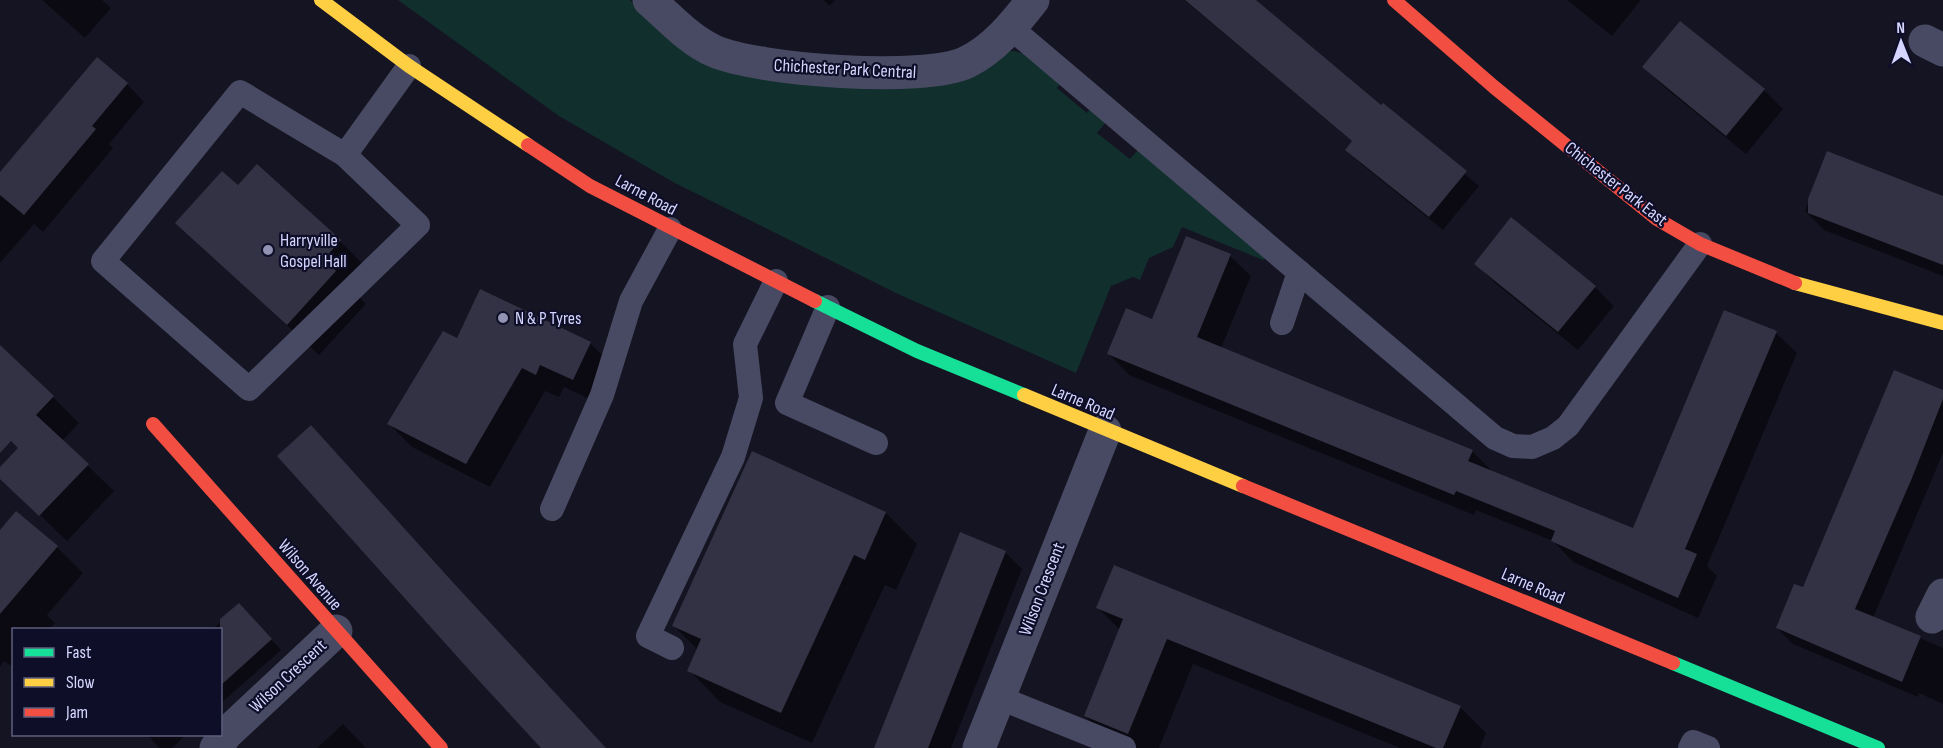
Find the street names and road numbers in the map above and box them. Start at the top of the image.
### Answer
street label: Chichester Park Central [773,55,917,83]
street label: Chichester Park East [1561,137,1672,231]
street label: Larne Road [612,170,680,220]
street label: Larne Road [1048,379,1118,425]
street label: Wilson Avenue [274,535,346,615]
street label: Wilson Crescent [1015,539,1070,638]
street label: Larne Road [1498,563,1568,609]
street label: Wilson Crescent [245,635,331,717]

